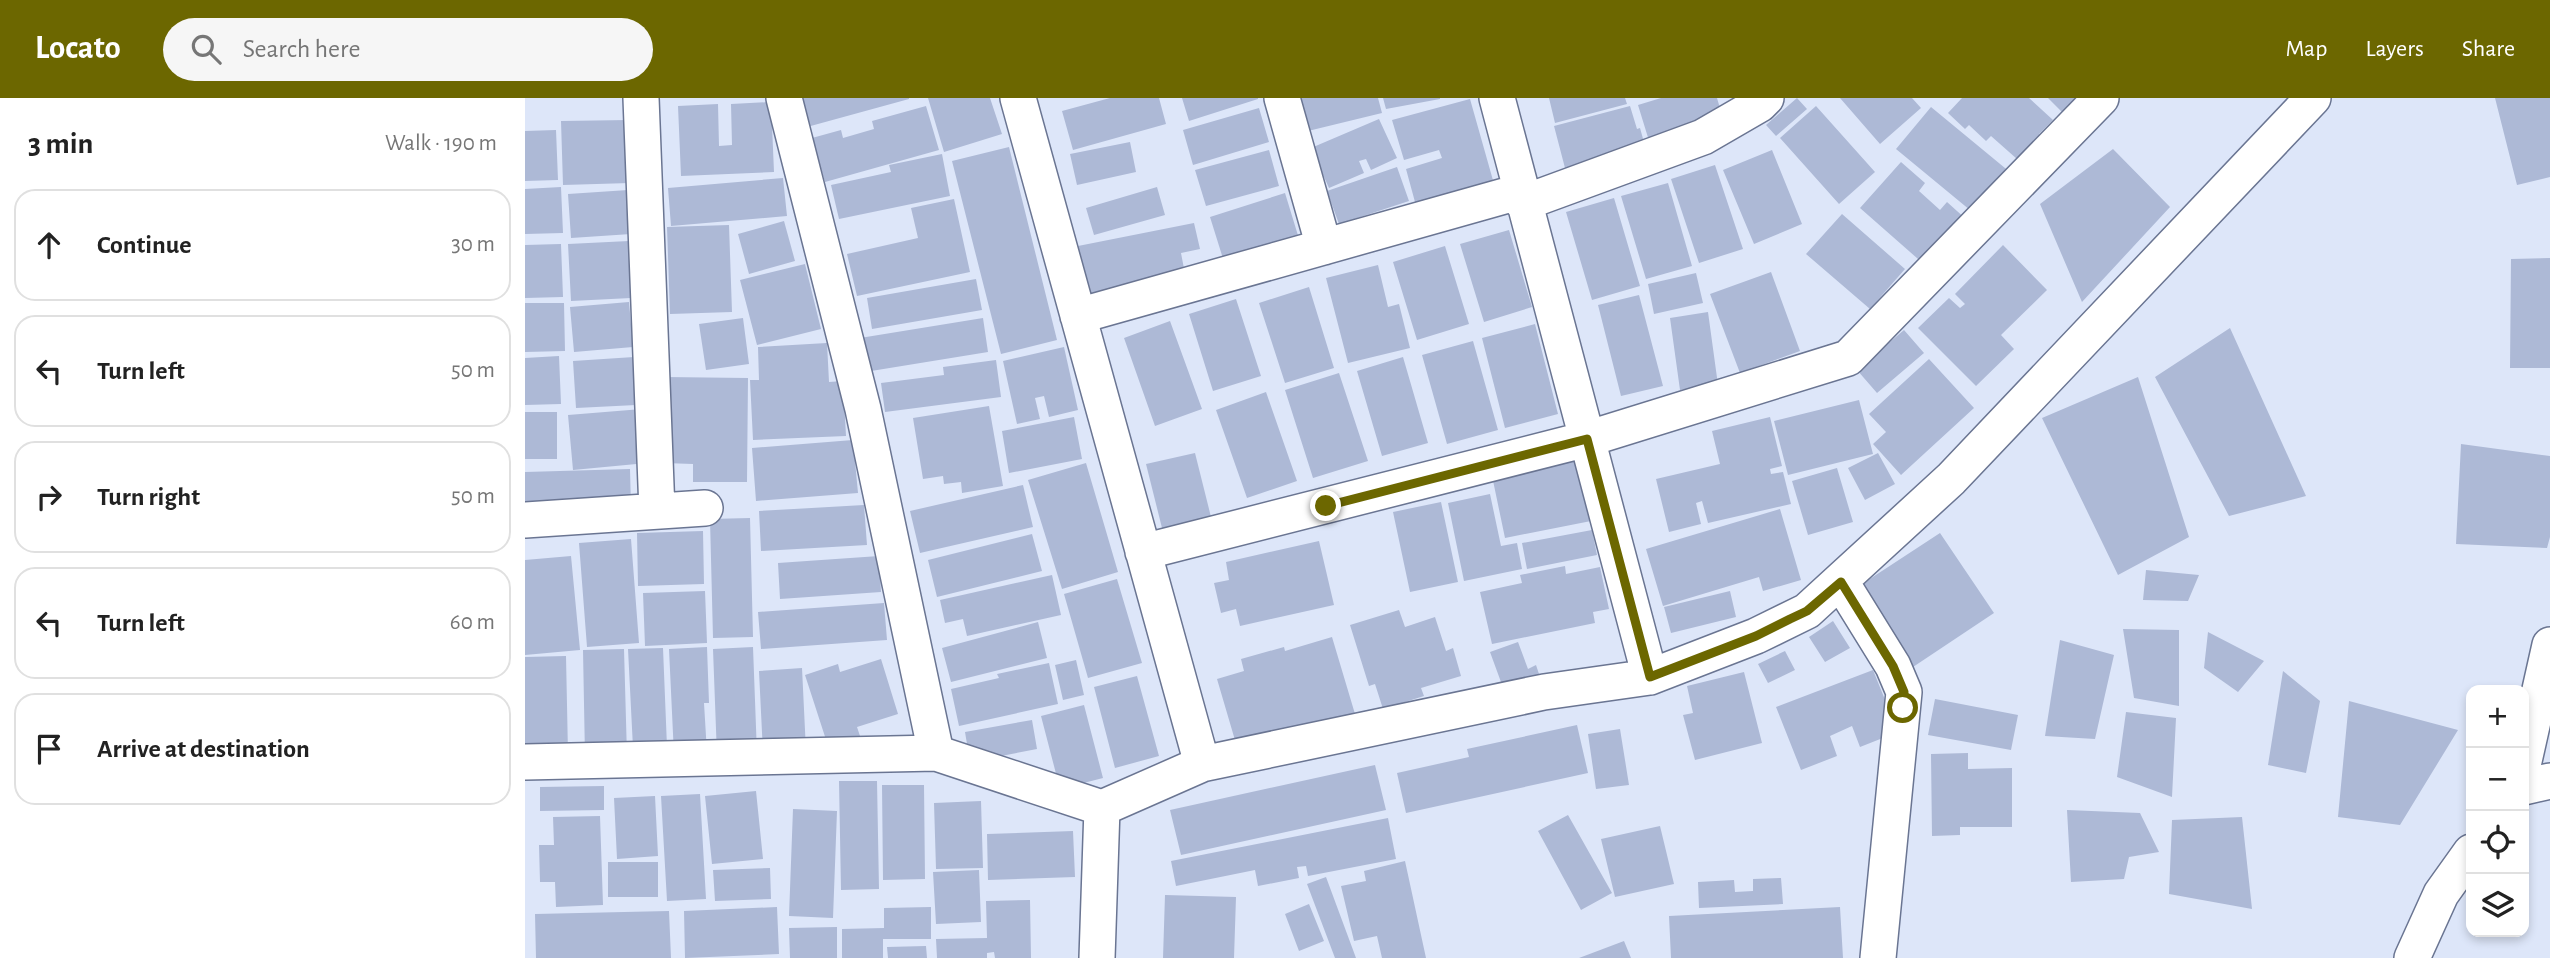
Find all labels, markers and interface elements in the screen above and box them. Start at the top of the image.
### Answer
search box [163,18,653,81]
icon: search [187,30,225,68]
text: Locato [35,32,121,65]
text: Search here [243,36,360,62]
text: Map [2285,37,2327,61]
text: Layers [2365,37,2424,61]
text: Share [2462,37,2515,61]
text: 3 min [28,129,93,159]
text: Walk · 190 m [385,132,497,155]
icon: ahead [30,226,68,264]
text: Continue [97,232,192,258]
text: 30 m [451,233,495,256]
icon: left [30,352,68,390]
text: Turn left [97,358,185,384]
text: 50 m [451,359,495,382]
icon: right [30,478,68,516]
text: Turn right [97,484,200,510]
text: 50 m [451,485,495,508]
route end [1310,490,1341,521]
icon: left [30,604,68,642]
text: Turn left [97,610,185,636]
text: 60 m [450,611,495,634]
map controls [2466,685,2529,937]
button: + [2466,685,2529,748]
route start [1887,692,1918,723]
icon: arrive [30,730,68,768]
text: Arrive at destination [97,736,310,762]
button: − [2466,748,2529,811]
button: locate [2466,811,2529,874]
button: layers [2466,874,2529,937]

